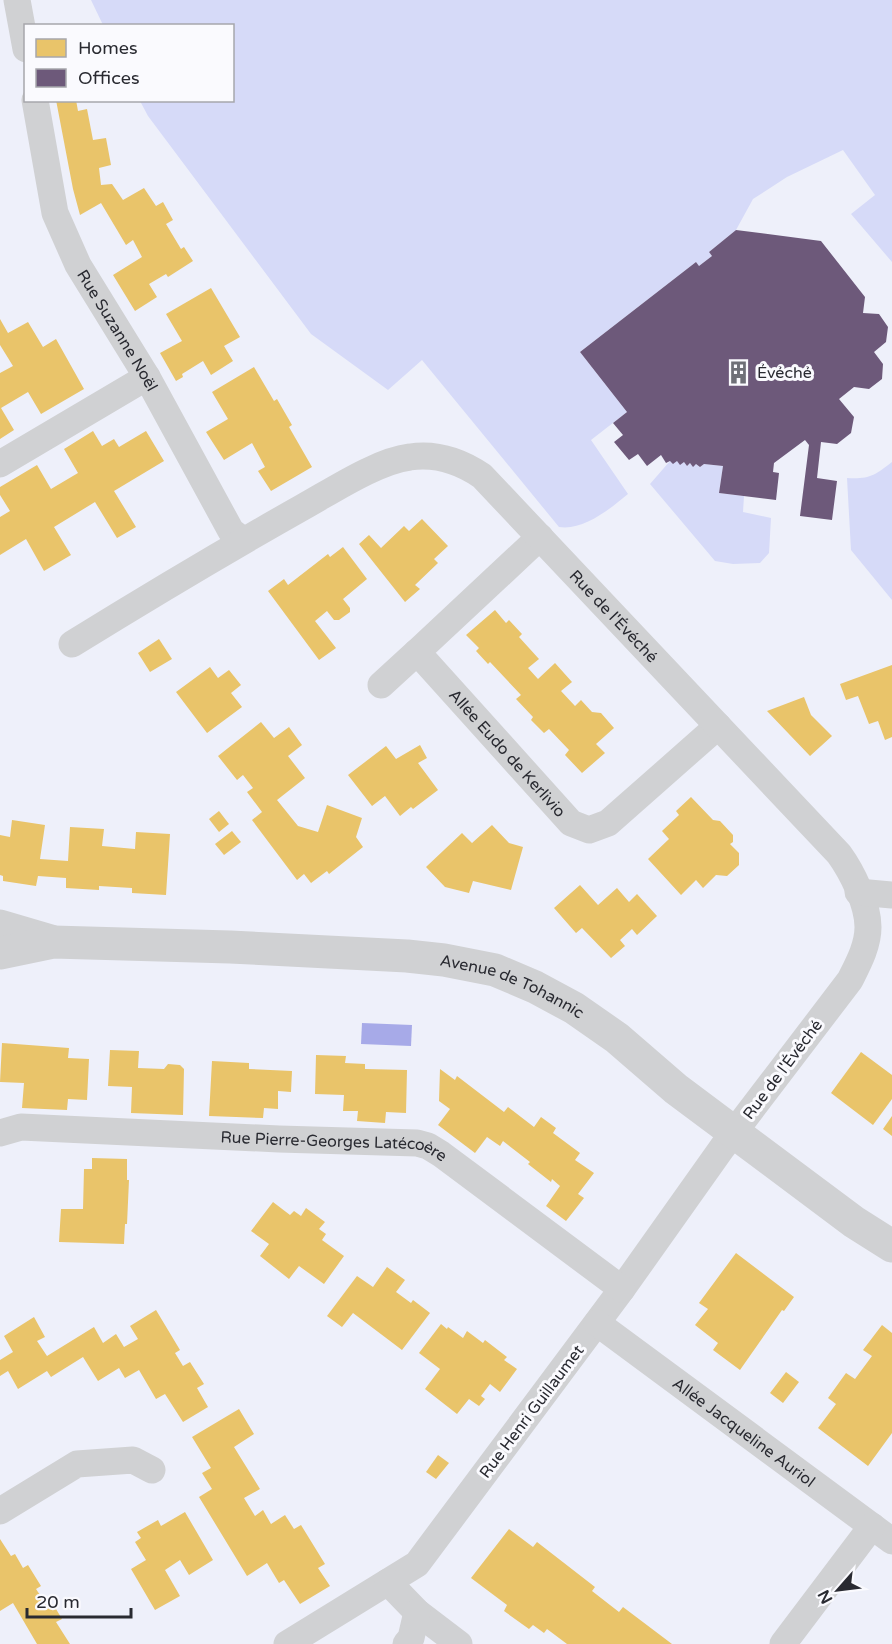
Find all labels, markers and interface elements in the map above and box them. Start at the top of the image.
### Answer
legend [24,24,234,102]
text: Homes [78,37,138,59]
text: Offices [78,67,140,89]
street label: Rue Suzanne Noël [72,266,162,395]
building icon: Évéché [726,359,752,385]
place label: Évéché [757,363,812,383]
street label: Rue de l'Évéché [565,566,662,667]
street label: Allée Eudo de Kerlivio [444,685,570,822]
street label: Avenue de Tohannic [438,950,588,1023]
street label: Rue de l'Évéché [739,1016,827,1124]
street label: Rue Pierre-Georges Latécoère [220,1127,451,1166]
street label: Rue Henri Guillaumet [475,1341,588,1482]
street label: Allée Jacqueline Auriol [668,1373,819,1492]
north arrow [808,1560,868,1620]
scale bar [27,1581,130,1619]
text: N [814,1586,837,1607]
text: 20 m [36,1591,80,1613]

